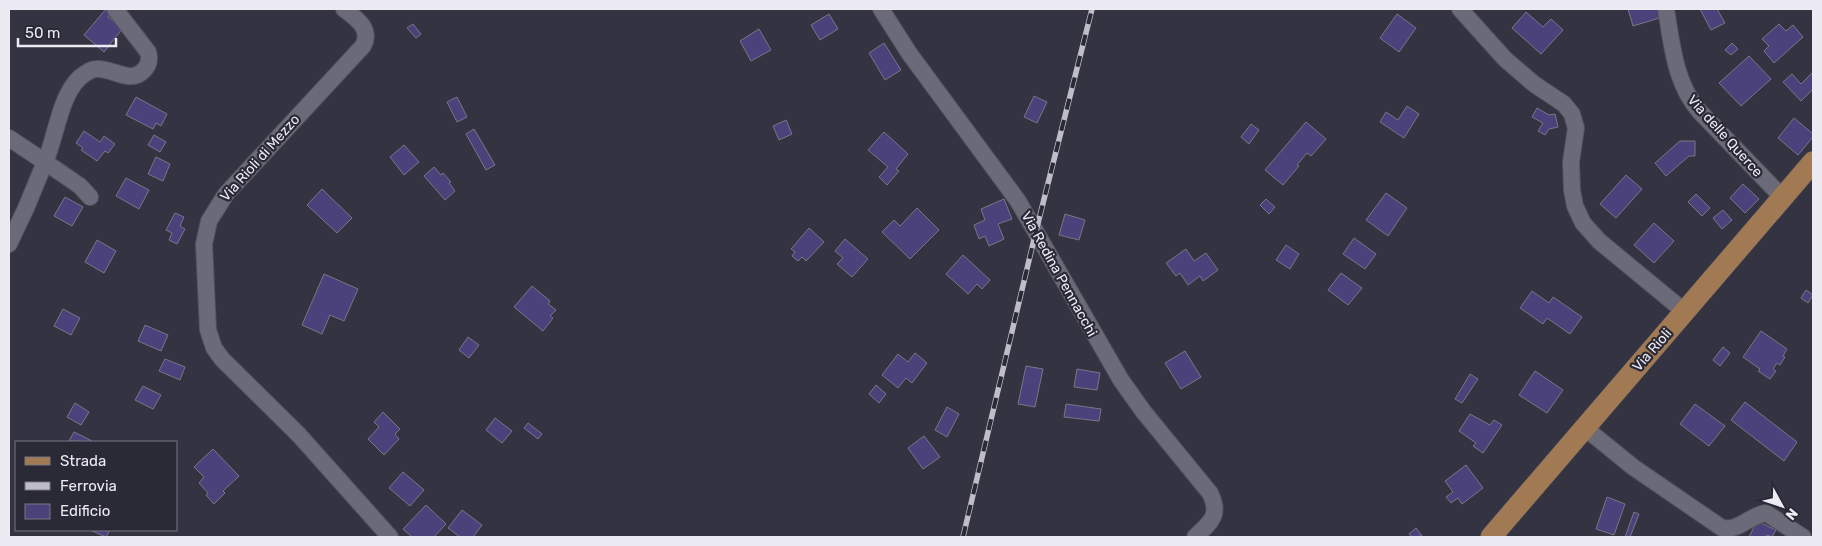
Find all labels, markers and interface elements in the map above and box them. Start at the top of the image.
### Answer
scale bar [18,15,115,47]
text: 50 m [25,24,60,42]
street label: Via delle Querce [1684,92,1766,181]
street label: Via Rioli di Mezzo [217,111,303,205]
street label: Via Redina Pennacchi [1017,208,1101,340]
street label: Via Rioli [1629,325,1675,375]
legend [15,441,178,531]
text: Strada [60,452,106,470]
text: Ferrovia [60,477,117,495]
north arrow [1757,481,1807,531]
text: Edificio [60,502,110,520]
text: N [1782,505,1801,523]

